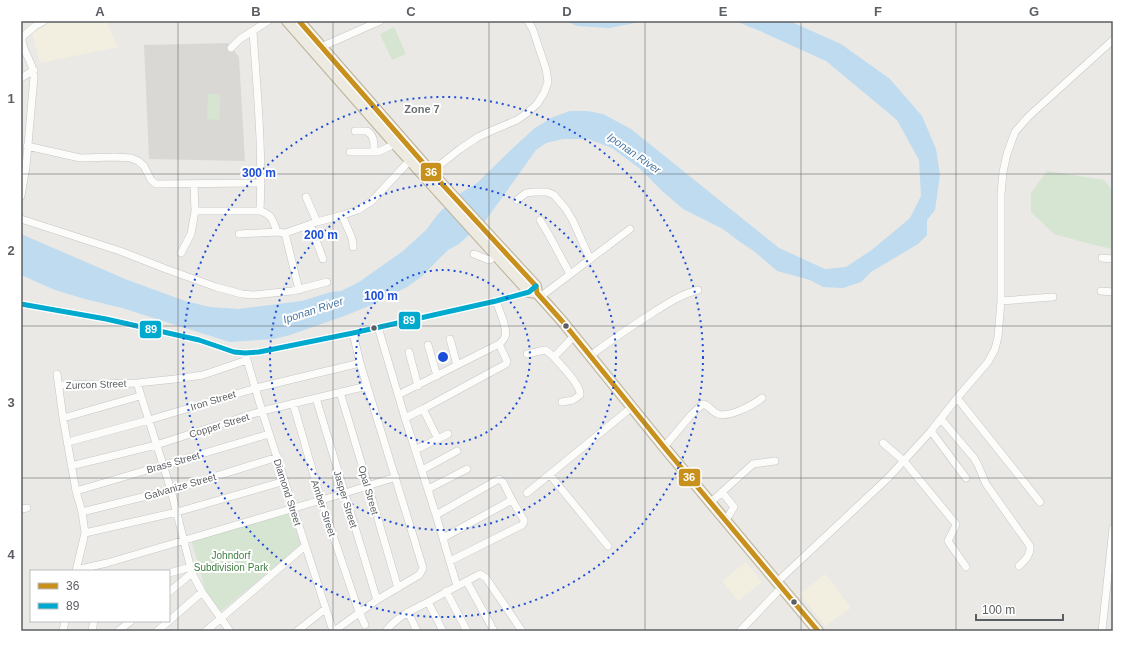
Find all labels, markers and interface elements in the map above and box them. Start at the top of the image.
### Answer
text: A [95,4,105,19]
text: B [251,4,261,19]
text: C [406,4,416,19]
text: D [562,4,572,19]
text: E [719,4,728,19]
text: F [874,4,882,19]
text: G [1029,4,1039,19]
text: 1 [7,91,15,106]
district label: Zone 7 [404,103,440,115]
water label: Iponan River [605,130,664,177]
line badge: 36 [420,162,442,182]
text: 300 m [242,166,276,180]
text: 36 [425,166,437,178]
text: 200 m [304,228,338,242]
text: 2 [7,243,15,258]
text: 100 m [364,289,398,303]
water label: Iponan River [281,294,346,325]
line badge: 89 [398,311,421,330]
text: 89 [403,314,415,326]
line badge: 89 [139,320,162,339]
unlabelled marker [561,321,571,331]
text: 89 [145,323,157,335]
unlabelled marker [369,323,379,333]
centre of rings [436,350,450,364]
street label: Zurcon Street [66,378,127,391]
street label: Iron Street [189,388,237,413]
text: 3 [7,395,15,410]
street label: Copper Street [188,411,251,440]
street label: Brass Street [145,450,201,475]
street label: Diamond Street [272,457,304,527]
street label: Opal Street [356,464,381,516]
line badge: 36 [678,468,701,487]
street label: Jasper Street [332,469,360,529]
street label: Galvanize Street [143,471,217,502]
text: 36 [683,471,695,483]
street label: Amber Street [309,478,338,538]
text: 4 [7,547,15,562]
park label: Johndorf Subdivision Park [194,550,269,573]
legend [30,570,170,622]
text: 36 [66,579,80,593]
scale bar [976,596,1063,622]
unlabelled marker [789,597,799,607]
text: 89 [66,599,80,613]
text: 100 m [982,603,1015,617]

